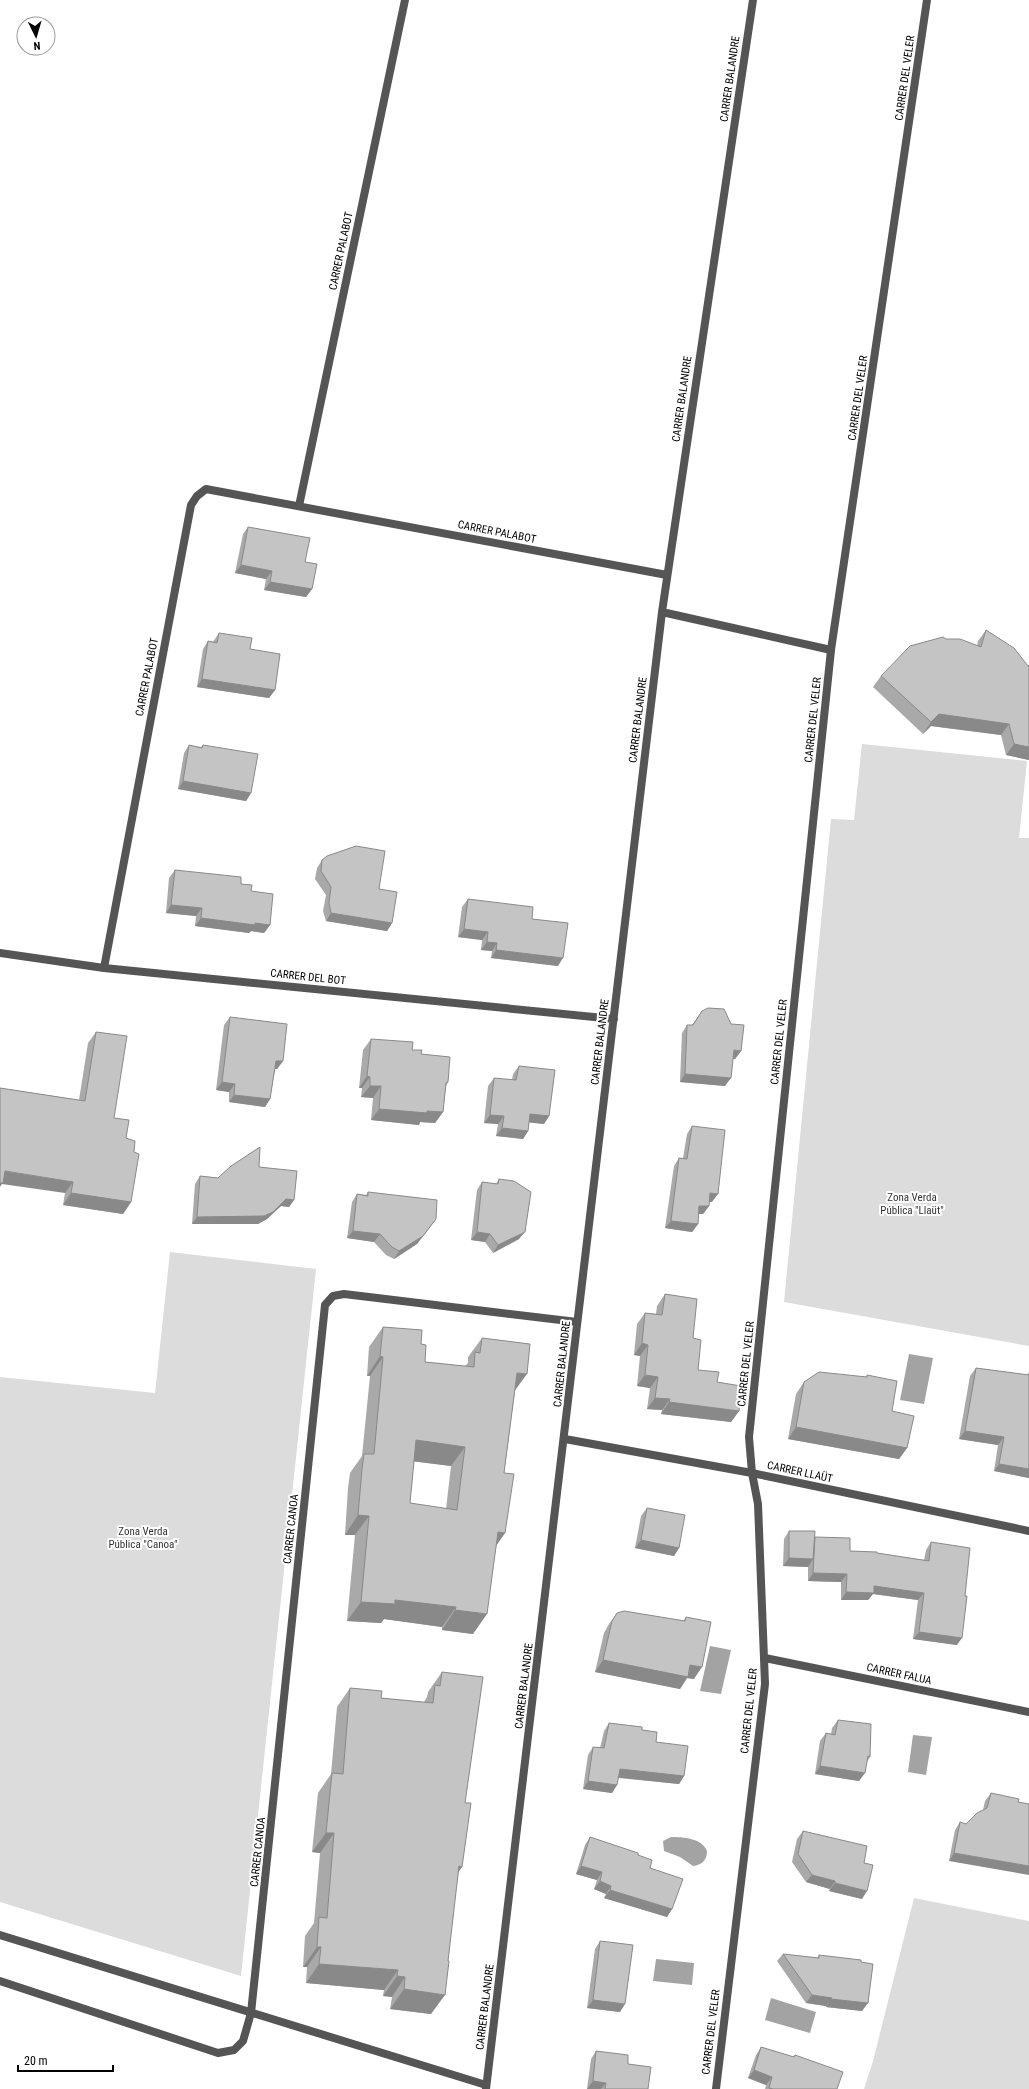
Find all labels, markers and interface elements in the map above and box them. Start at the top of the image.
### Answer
north arrow [16,16,56,56]
street label: CARRER DEL VELER [893,34,917,121]
street label: CARRER BALANDRE [718,35,743,123]
text: N [33,39,41,52]
street label: CARRER PALABOT [326,210,356,291]
street label: CARRER DEL VELER [846,354,870,441]
street label: CARRER BALANDRE [670,355,695,443]
street label: CARRER PALABOT [457,518,538,546]
street label: CARRER PALABOT [133,636,161,717]
street label: CARRER BALANDRE [626,676,650,764]
street label: CARRER DEL VELER [802,677,824,763]
street label: CARRER DEL BOT [270,967,347,987]
street label: CARRER BALANDRE [588,998,612,1086]
street label: CARRER DEL VELER [768,999,790,1085]
park label: Zona Verda Pública "Llaüt" [880,1191,944,1217]
street label: CARRER BALANDRE [551,1320,573,1408]
street label: CARRER DEL VELER [735,1321,757,1407]
street label: CARRER LLAÜT [766,1459,834,1485]
street label: CARRER CANOA [281,1493,301,1565]
park label: Zona Verda Pública "Canoa" [108,1525,178,1551]
street label: CARRER BALANDRE [512,1642,536,1730]
street label: CARRER FALUA [865,1661,933,1687]
street label: CARRER DEL VELER [738,1668,760,1754]
street label: CARRER CANOA [248,1816,268,1888]
street label: CARRER BALANDRE [473,1963,497,2051]
street label: CARRER DEL VELER [699,1988,723,2075]
scale bar [18,2047,113,2073]
text: 20 m [24,2054,48,2068]

